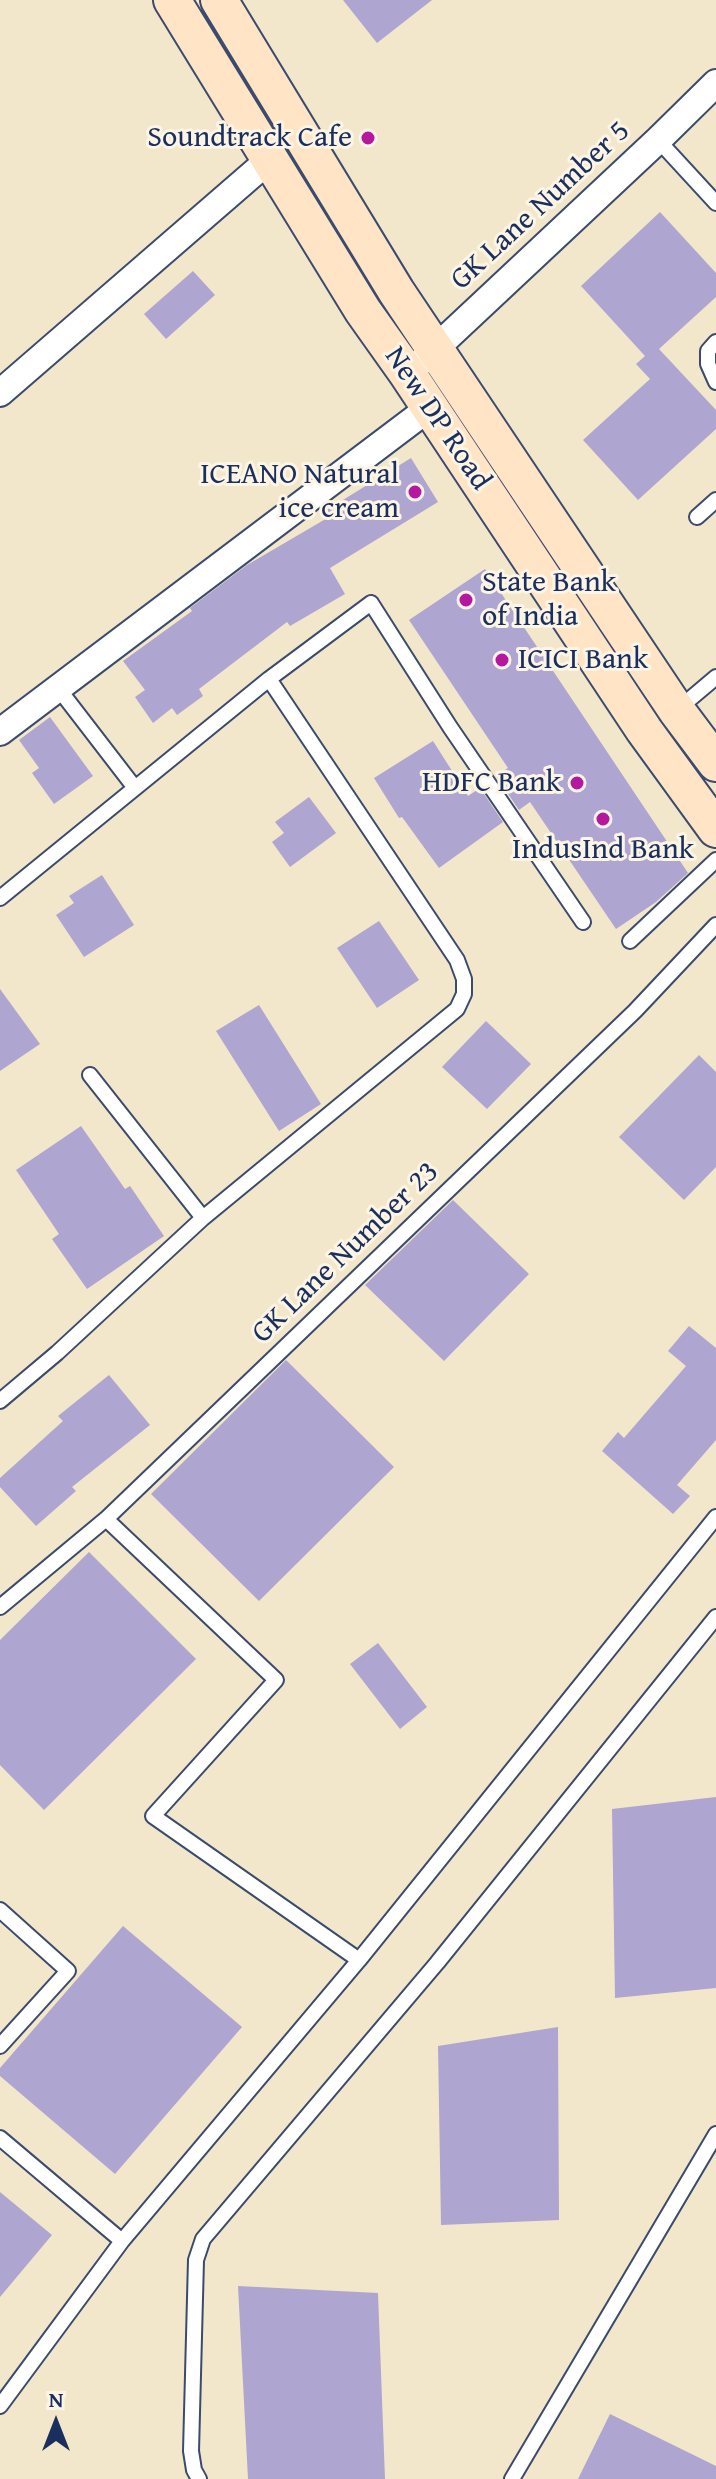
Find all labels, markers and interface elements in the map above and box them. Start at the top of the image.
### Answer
street label: GK Lane Number 5 [444,114,638,298]
place label: Soundtrack Cafe [147,120,352,156]
marker: Soundtrack Cafe [359,129,377,147]
street label: New DP Road [376,340,498,498]
place label: ICEANO Natural ice cream [200,457,399,528]
marker: ICEANO Natural ice cream [406,483,424,501]
place label: State Bank of India [482,565,616,636]
marker: State Bank of India [457,591,475,609]
place label: ICICI Bank [518,642,648,678]
marker: ICICI Bank [493,651,511,669]
place label: HDFC Bank [422,765,561,801]
marker: HDFC Bank [568,774,586,792]
marker: IndusInd Bank [594,810,612,828]
place label: IndusInd Bank [512,832,694,868]
street label: GK Lane Number 23 [245,1155,447,1351]
north arrow [16,2383,96,2463]
text: N [49,2383,63,2415]

